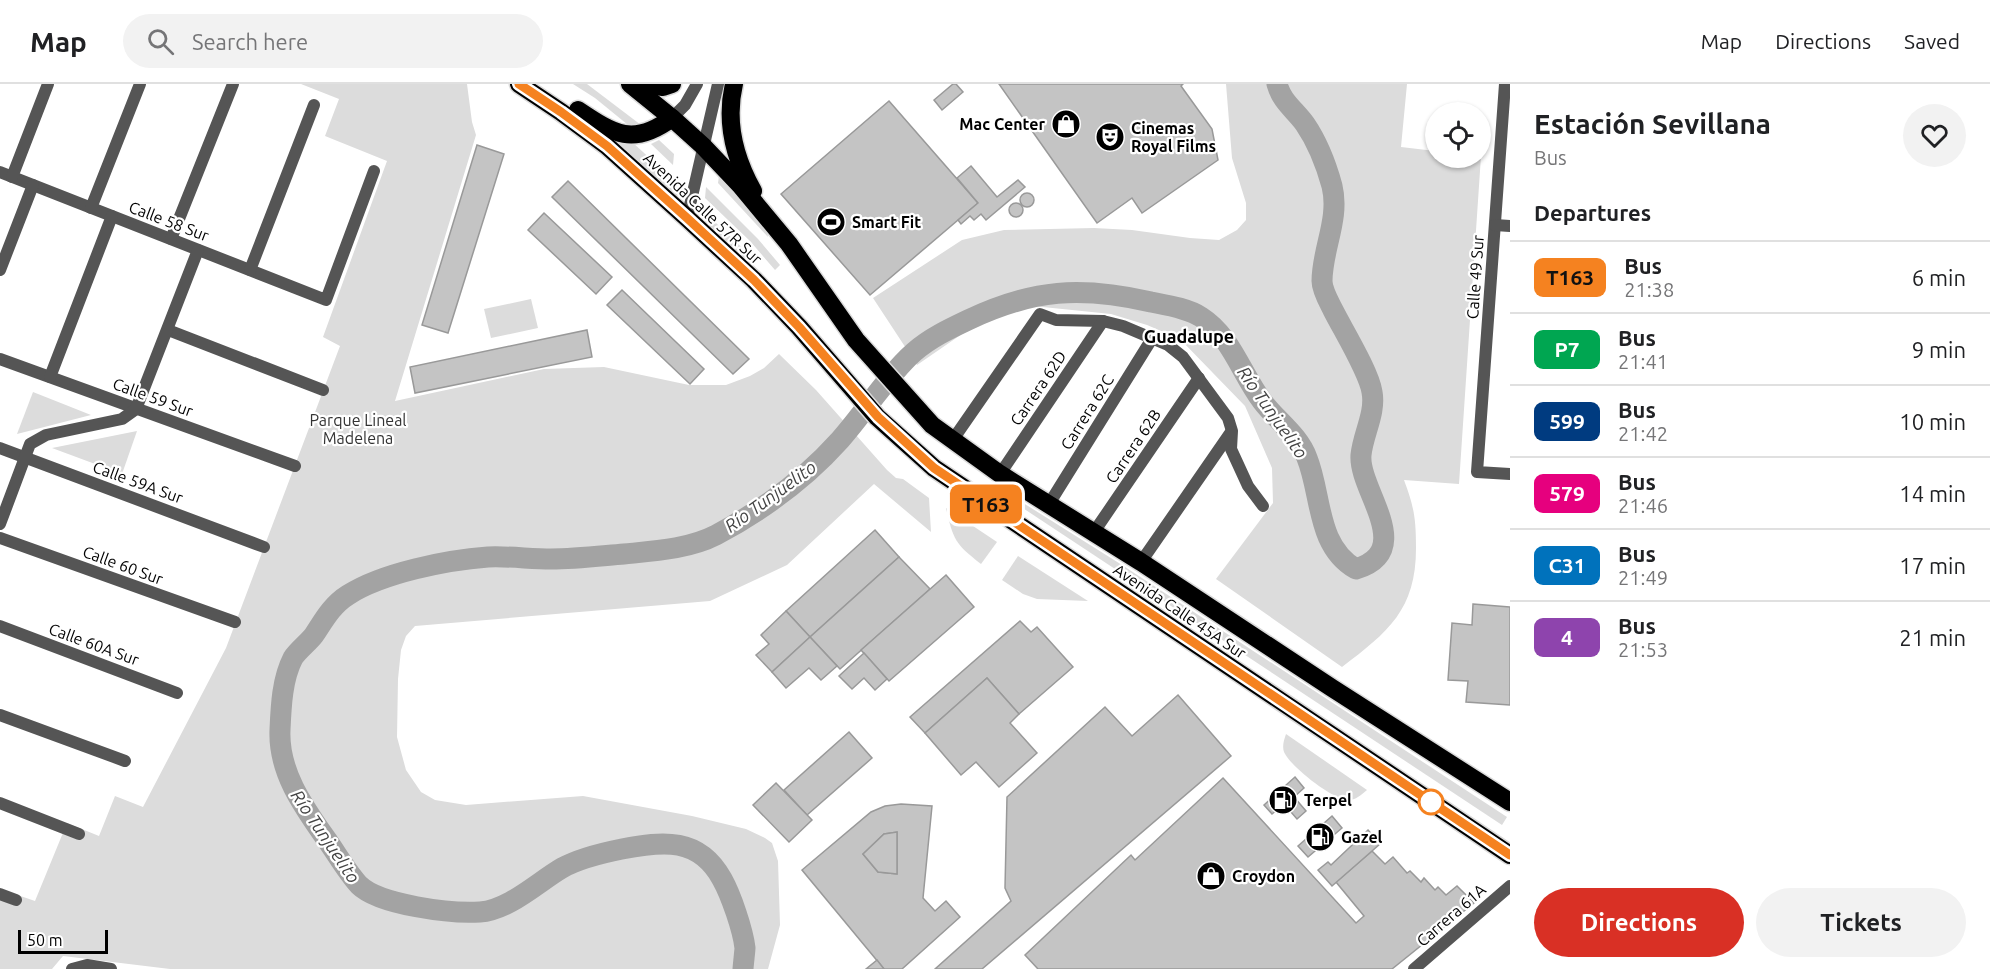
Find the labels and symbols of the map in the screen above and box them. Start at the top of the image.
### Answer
shop icon: Mac Center [1050,108,1082,140]
place label: Mac Center [959,115,1045,133]
place label: Cinemas Royal Films [1131,119,1216,155]
theatre icon: Cinemas Royal Films [1094,121,1126,153]
street label: Avenida Calle 57R Sur [640,148,766,268]
street label: Calle 58 Sur [126,198,212,244]
sports icon: Smart Fit [815,206,847,238]
place label: Smart Fit [852,213,921,231]
street label: Calle 49 Sur [1463,234,1487,320]
district label: Guadalupe [1144,326,1234,346]
street label: Carrera 62D [1006,347,1070,429]
water label: Río Tunjuelito [1234,362,1312,462]
street label: Carrera 62C [1057,371,1117,453]
street label: Calle 59 Sur [110,374,196,420]
street label: Carrera 62B [1102,406,1164,486]
park label: Parque Lineal Madelena [309,411,407,447]
water label: Río Tunjuelito [721,456,820,536]
street label: Calle 59A Sur [90,457,186,507]
line badge: T163 [944,484,1028,524]
street label: Calle 60 Sur [80,542,166,588]
street label: Avenida Calle 45A Sur [1110,560,1250,662]
street label: Calle 60A Sur [46,619,142,669]
fuel station icon: Terpel [1267,784,1299,816]
water label: Río Tunjuelito [288,786,365,886]
unlabelled marker [1418,789,1444,815]
place label: Terpel [1304,791,1352,809]
fuel station icon: Gazel [1304,821,1336,853]
place label: Gazel [1341,828,1383,846]
shop icon: Croydon [1195,860,1227,892]
place label: Croydon [1232,867,1295,885]
street label: Carrera 61A [1413,880,1490,950]
scale bar [18,927,108,954]

